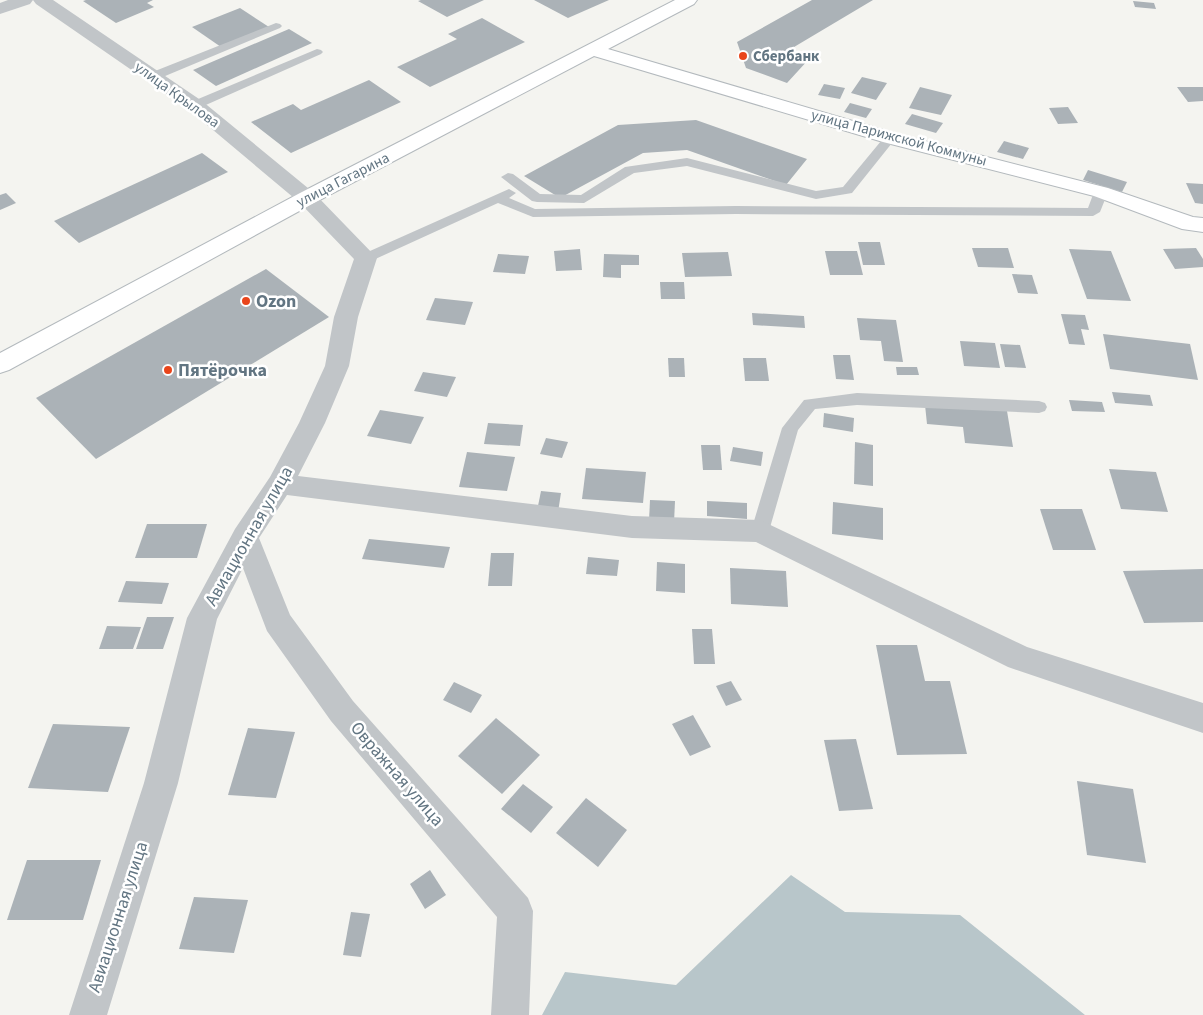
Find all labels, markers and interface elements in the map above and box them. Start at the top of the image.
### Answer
place label: Сбербанк [753,46,820,67]
marker: Сбербанк [737,50,749,62]
street label: улица Крылова [130,57,224,133]
street label: улица Парижской Коммуны [809,104,989,172]
street label: улица Гагарина [293,147,393,213]
place label: Ozon [256,289,296,314]
marker: Ozon [240,295,252,307]
place label: Пятёрочка [178,358,267,383]
marker: Пятёрочка [162,364,174,376]
street label: Авиационная улица [199,462,299,610]
street label: Овражная улица [344,716,450,832]
street label: Авиационная улица [82,838,154,996]

